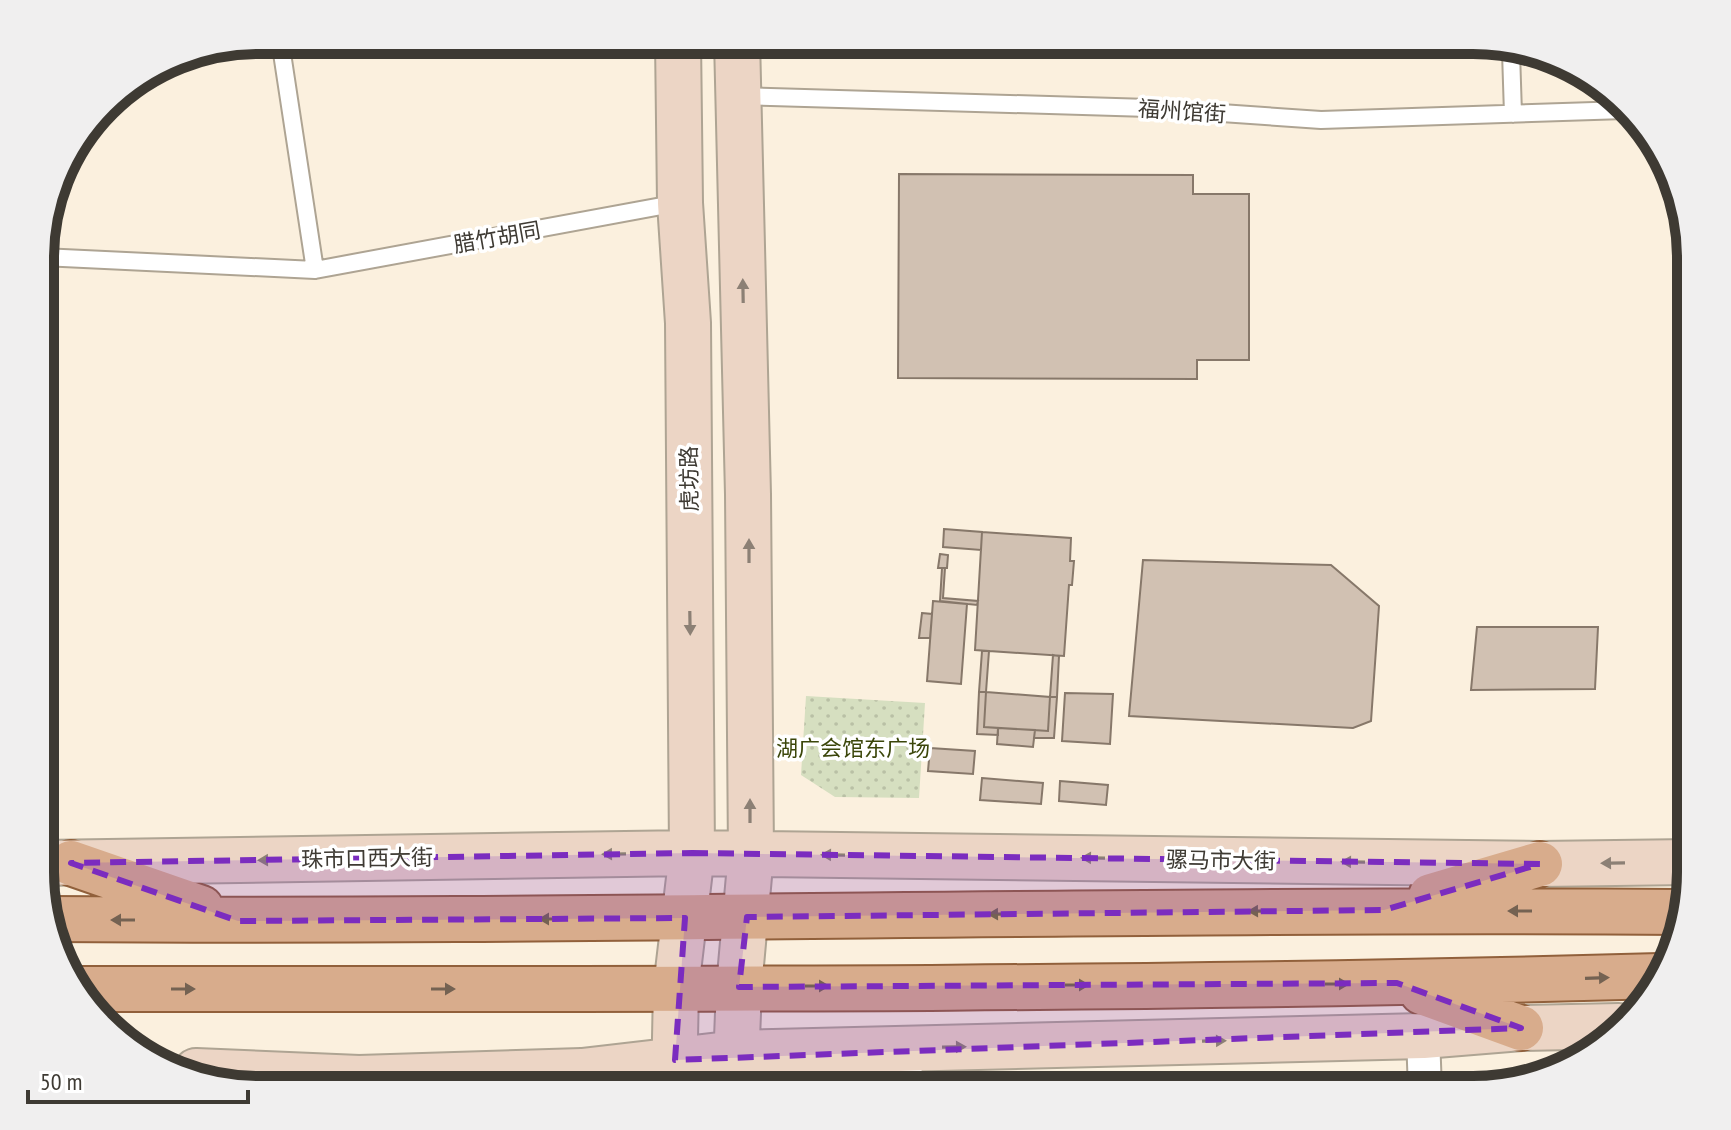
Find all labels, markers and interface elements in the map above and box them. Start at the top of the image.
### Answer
street label: 福州馆街 [1137,94,1227,128]
street label: 腊竹胡同 [451,216,543,258]
one-way arrow [737,278,750,303]
street label: 虎坊路 [674,446,704,512]
one-way arrow [743,538,755,563]
one-way arrow [684,611,696,636]
park label: 湖广会馆东广场 [776,734,930,762]
one-way arrow [744,798,757,823]
street label: 珠市口西大街 [301,843,433,873]
street label: 骡马市大街 [1166,845,1276,875]
one-way arrow [601,848,626,861]
one-way arrow [820,849,845,861]
one-way arrow [1080,852,1105,865]
one-way arrow [257,854,282,866]
one-way arrow [1340,856,1365,868]
one-way arrow [1600,857,1625,870]
one-way arrow [1507,904,1532,917]
one-way arrow [1247,905,1272,917]
one-way arrow [987,908,1012,921]
one-way arrow [538,913,563,925]
one-way arrow [110,914,135,926]
one-way arrow [1585,971,1610,984]
one-way arrow [1325,977,1350,990]
one-way arrow [1065,979,1090,991]
one-way arrow [805,980,830,992]
one-way arrow [171,983,196,995]
one-way arrow [431,983,456,995]
one-way arrow [1202,1035,1227,1047]
one-way arrow [942,1041,967,1053]
scale bar [28,1054,248,1104]
text: 50 m [40,1066,82,1097]

